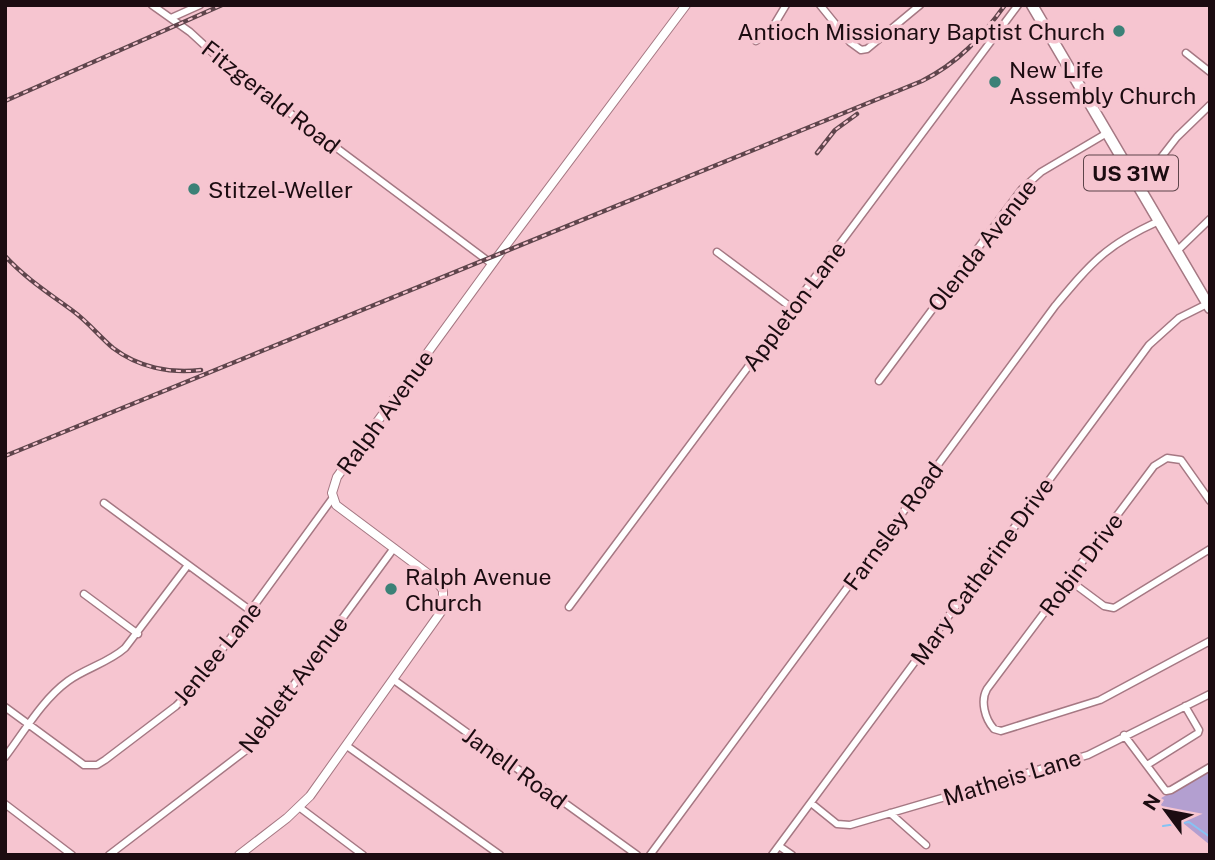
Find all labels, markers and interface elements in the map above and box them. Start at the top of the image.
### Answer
place label: Antioch Missionary Baptist Church [737,18,1105,45]
marker: Antioch Missionary Baptist Church [1111,23,1127,39]
street label: Fitzgerald Road [197,35,345,159]
place label: New Life Assembly Church [1009,56,1196,109]
marker: New Life Assembly Church [987,74,1003,90]
road number: US 31W [1084,156,1178,190]
street label: Olenda Avenue [922,173,1042,317]
place label: Stitzel-Weller [208,176,353,203]
marker: Stitzel-Weller [186,181,202,197]
street label: Appleton Lane [737,236,851,376]
street label: Ralph Avenue [331,345,439,479]
street label: Farnsley Road [838,457,948,595]
street label: Mary Catherine Drive [905,472,1059,670]
street label: Robin Drive [1034,507,1128,621]
place label: Ralph Avenue Church [405,563,551,616]
marker: Ralph Avenue Church [383,581,399,597]
street label: Jenlee Lane [167,596,267,710]
street label: Neblett Avenue [233,610,353,758]
street label: Janell Road [458,721,572,815]
street label: Matheis Lane [940,743,1084,811]
north arrow [1131,776,1201,846]
text: N [1138,790,1165,814]

